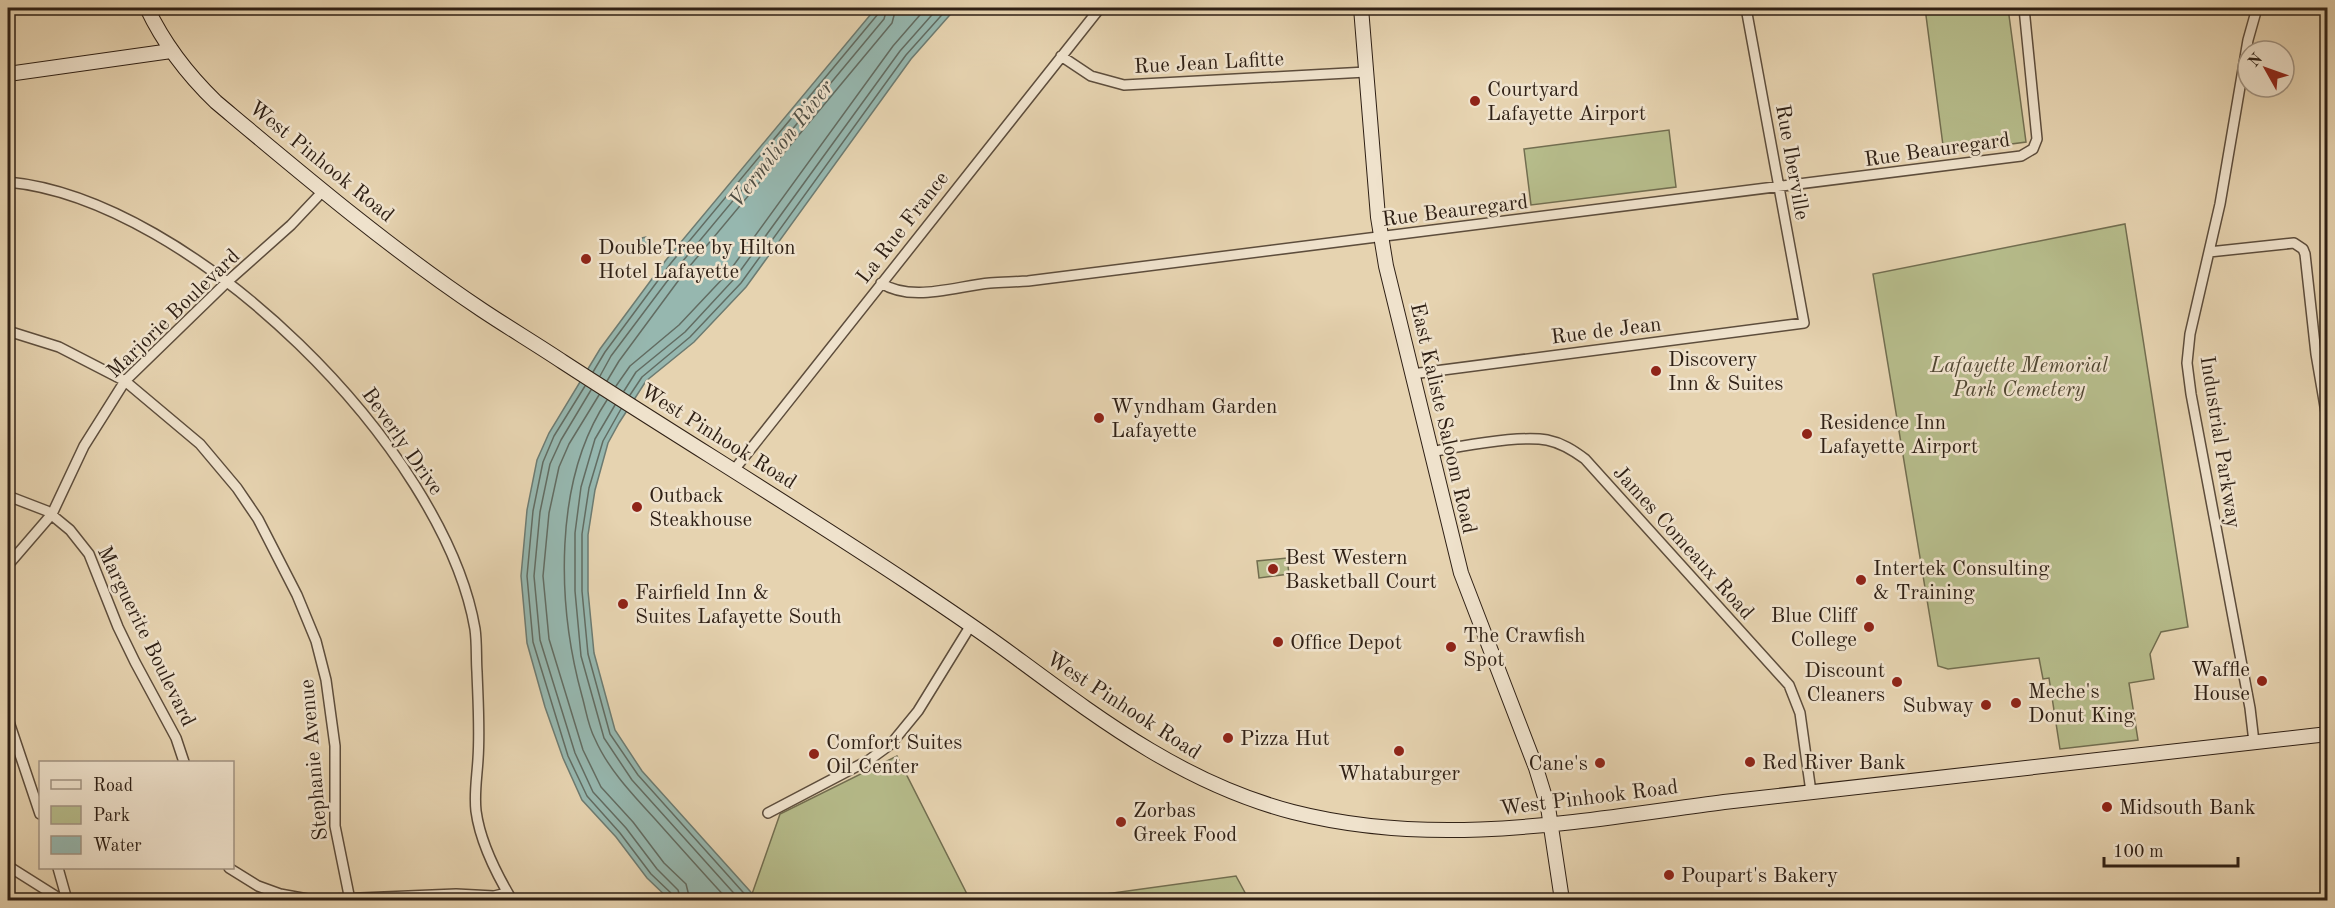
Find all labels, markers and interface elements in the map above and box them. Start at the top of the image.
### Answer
north arrow [2236,39,2296,99]
street label: Rue Jean Lafitte [1133,49,1285,78]
text: N [2246,50,2267,70]
water label: Vermilion River [725,76,838,212]
place label: Courtyard Lafayette Airport [1487,80,1646,125]
marker: Courtyard Lafayette Airport [1468,94,1482,108]
street label: West Pinhook Road [245,98,397,227]
street label: Rue Iberville [1771,103,1812,222]
street label: Rue Beauregard [1863,130,2012,171]
street label: La Rue France [853,168,953,288]
street label: Rue Beauregard [1381,192,1529,231]
place label: DoubleTree by Hilton Hotel Lafayette [598,238,796,283]
street label: Marjorie Boulevard [104,246,244,383]
marker: DoubleTree by Hilton Hotel Lafayette [579,252,593,266]
street label: East Kaliste Saloom Road [1406,301,1479,536]
street label: Rue de Jean [1550,314,1663,349]
place label: Discovery Inn & Suites [1668,350,1783,395]
street label: Industrial Parkway [2195,354,2244,530]
park label: Lafayette Memorial Park Cemetery [1929,356,2108,401]
marker: Discovery Inn & Suites [1649,364,1663,378]
street label: West Pinhook Road [637,381,800,494]
street label: Beverly Drive [357,384,446,499]
place label: Wyndham Garden Lafayette [1111,397,1277,442]
marker: Wyndham Garden Lafayette [1092,411,1106,425]
place label: Residence Inn Lafayette Airport [1819,413,1978,458]
marker: Residence Inn Lafayette Airport [1800,427,1814,441]
street label: James Comeaux Road [1608,462,1757,624]
place label: Outback Steakhouse [649,486,752,531]
marker: Outback Steakhouse [630,500,644,514]
street label: Marguerite Boulevard [93,543,198,730]
place label: Best Western Basketball Court [1285,548,1437,593]
place label: Intertek Consulting & Training [1873,559,2050,604]
marker: Best Western Basketball Court [1266,562,1280,576]
marker: Intertek Consulting & Training [1854,573,1868,587]
place label: Fairfield Inn & Suites Lafayette South [635,583,842,628]
marker: Fairfield Inn & Suites Lafayette South [616,597,630,611]
place label: Blue Cliff College [1771,606,1858,651]
marker: Blue Cliff College [1862,620,1876,634]
place label: The Crawfish Spot [1463,626,1585,671]
place label: Office Depot [1290,633,1402,654]
marker: Office Depot [1271,635,1285,649]
marker: The Crawfish Spot [1444,640,1458,654]
street label: West Pinhook Road [1042,649,1204,764]
place label: Waffle House [2191,660,2250,705]
place label: Discount Cleaners [1804,661,1885,706]
marker: Waffle House [2255,674,2269,688]
marker: Discount Cleaners [1890,675,1904,689]
street label: Stephanie Avenue [297,678,332,841]
place label: Meche's Donut King [2028,682,2135,727]
place label: Subway [1903,696,1974,717]
marker: Meche's Donut King [2009,696,2023,710]
marker: Subway [1979,698,1993,712]
place label: Pizza Hut [1240,729,1330,750]
marker: Pizza Hut [1221,731,1235,745]
place label: Comfort Suites Oil Center [826,733,962,778]
marker: Whataburger [1392,744,1406,758]
marker: Comfort Suites Oil Center [807,747,821,761]
place label: Red River Bank [1762,753,1906,774]
place label: Cane's [1528,754,1588,775]
marker: Red River Bank [1743,755,1757,769]
marker: Cane's [1593,756,1607,770]
legend [39,761,234,869]
place label: Whataburger [1338,764,1460,785]
text: Road [93,777,133,795]
street label: West Pinhook Road [1499,777,1680,820]
place label: Midsouth Bank [2119,798,2256,819]
marker: Midsouth Bank [2100,800,2114,814]
place label: Zorbas Greek Food [1133,801,1237,846]
text: Park [93,807,130,825]
marker: Zorbas Greek Food [1114,815,1128,829]
scale bar [2104,830,2238,868]
text: Water [93,837,142,855]
text: 100 m [2113,843,2164,861]
place label: Poupart's Bakery [1681,866,1838,887]
marker: Poupart's Bakery [1662,868,1676,882]

